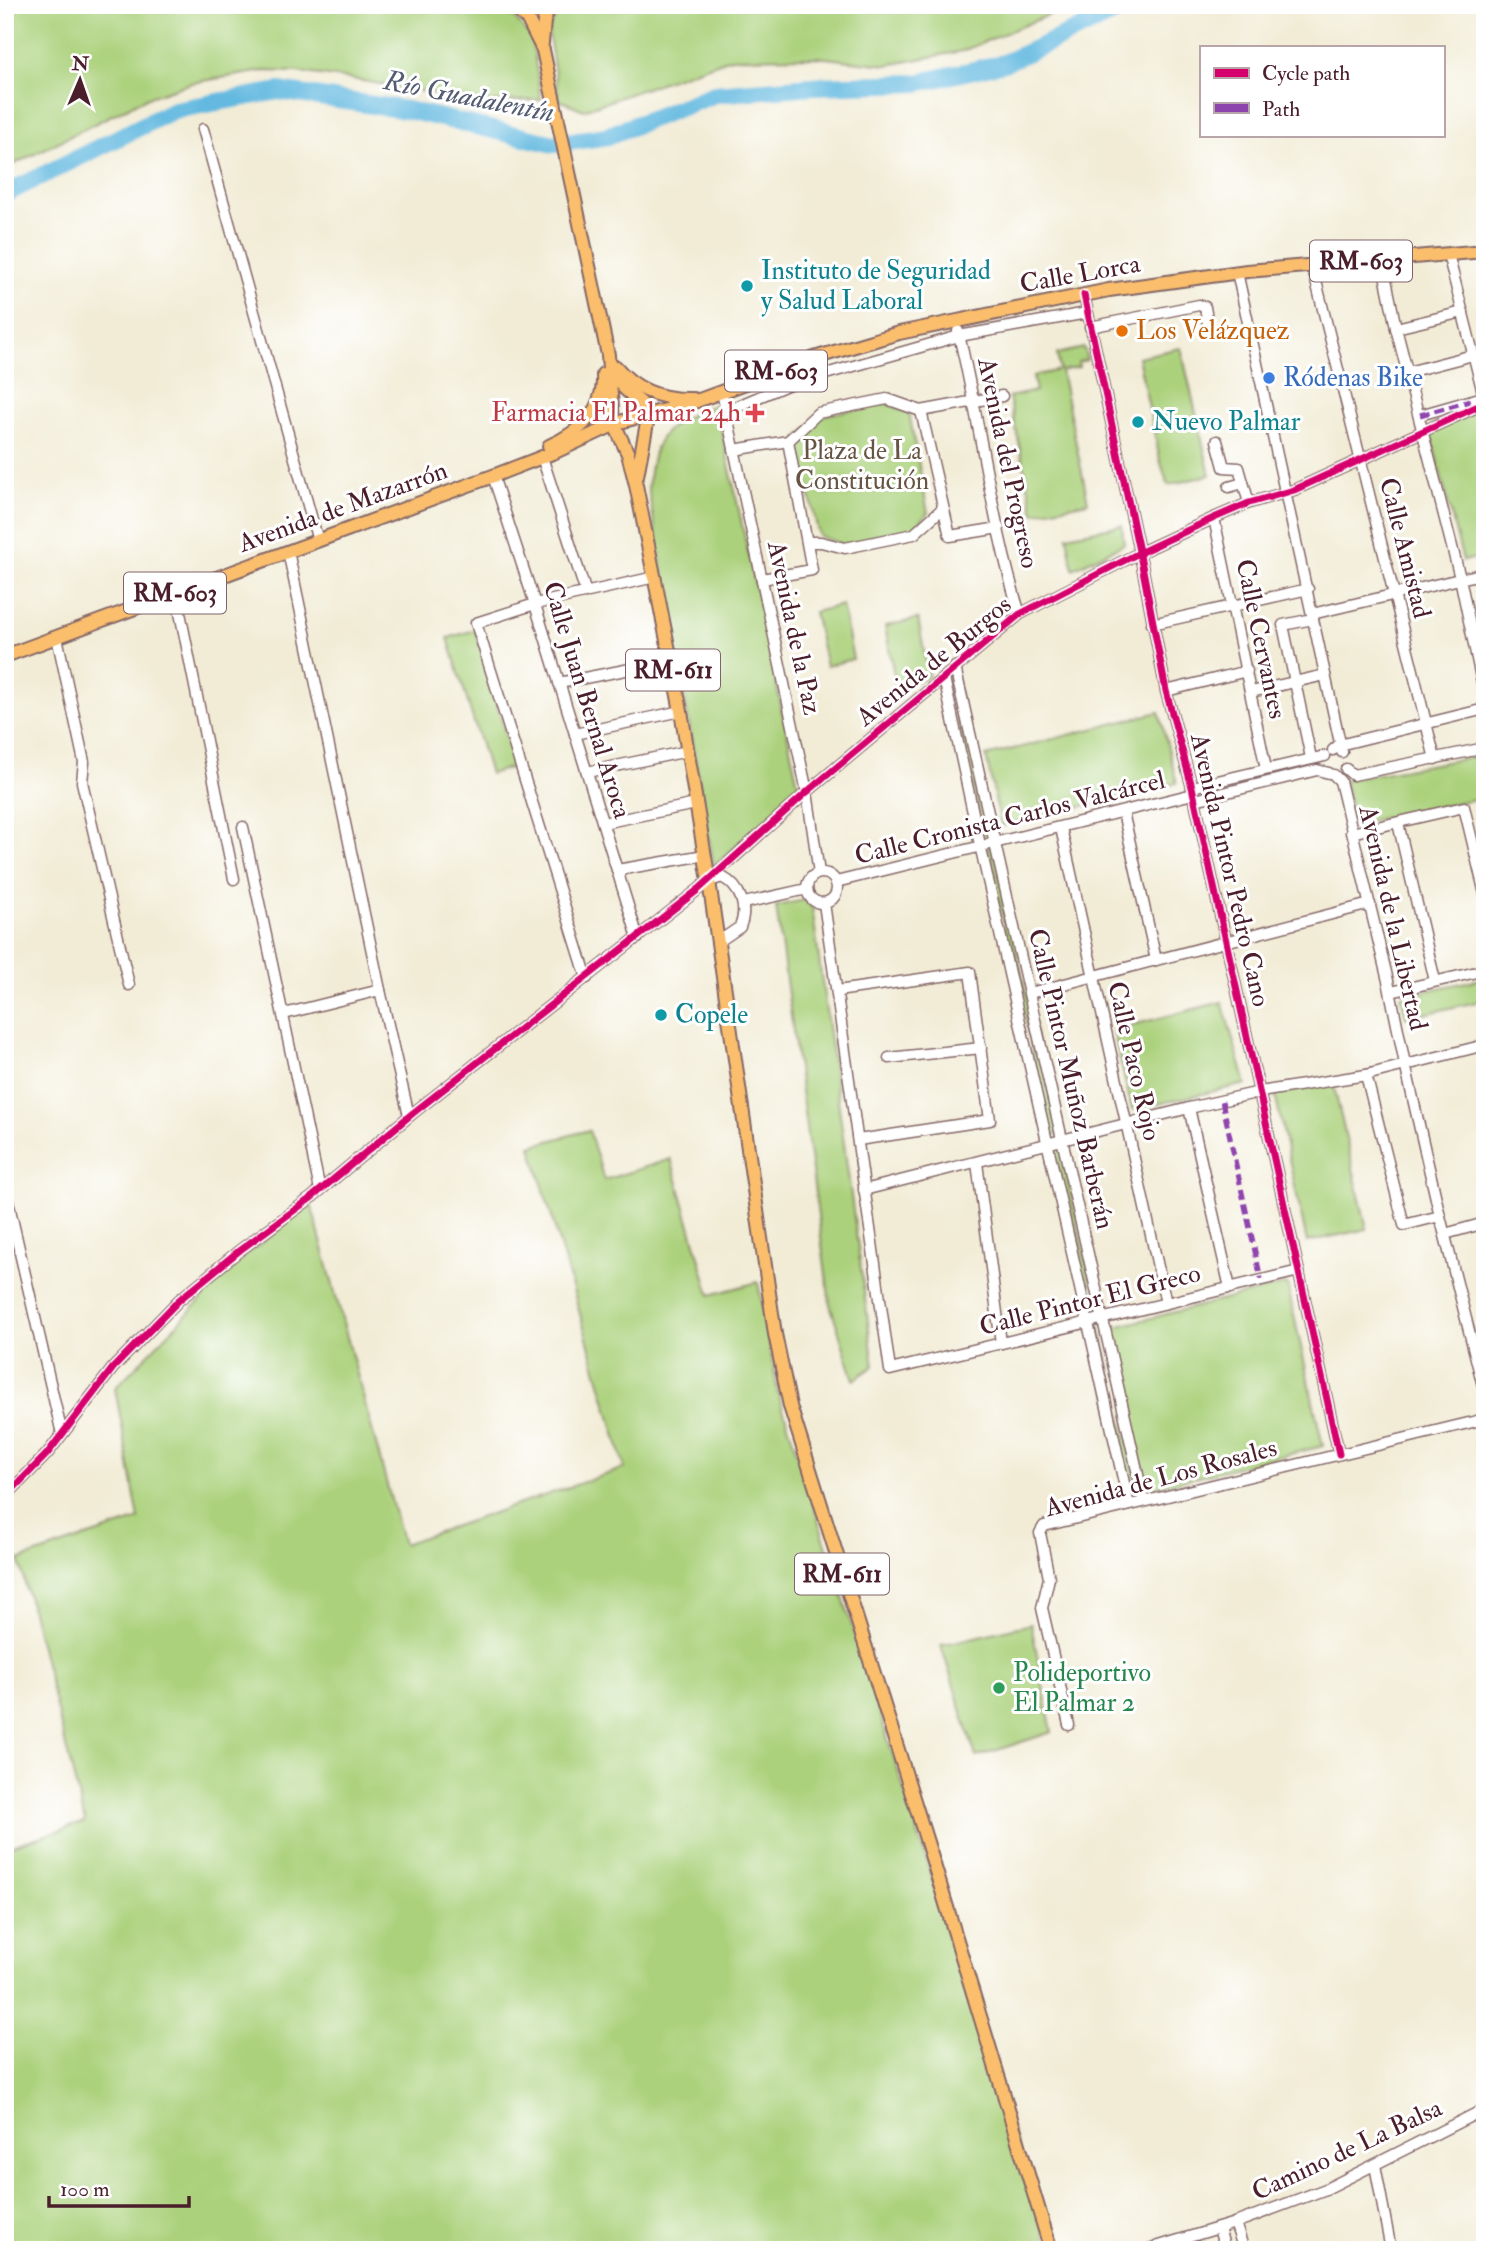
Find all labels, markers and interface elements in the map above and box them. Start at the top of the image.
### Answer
north arrow [46,46,116,116]
legend [1200,46,1444,136]
text: N [71,52,90,76]
text: Cycle path [1262,60,1350,87]
water label: Río Guadalentín [380,63,557,131]
text: Path [1262,96,1300,123]
road number: RM-603 [1310,240,1412,282]
street label: Calle Lorca [1017,248,1143,300]
place label: Instituto de Seguridad y Salud Laboral [761,255,991,317]
marker: Instituto de Seguridad y Salud Laboral [739,278,755,294]
place label: Los Velázquez [1136,315,1290,347]
marker: Los Velázquez [1114,323,1130,339]
road number: RM-603 [725,350,827,392]
street label: Avenida del Progreso [970,354,1046,571]
place label: Ródenas Bike [1283,362,1423,394]
marker: Ródenas Bike [1261,370,1277,386]
place label: Farmacia El Palmar 24h [491,397,741,429]
marker: Farmacia El Palmar 24h [747,405,763,421]
place label: Nuevo Palmar [1152,406,1301,438]
marker: Nuevo Palmar [1130,414,1146,430]
park label: Plaza de La Constitución [795,435,929,497]
street label: Avenida de Mazarrón [233,454,452,560]
street label: Calle Amistad [1372,474,1438,622]
street label: Avenida de la Paz [760,537,828,718]
street label: Calle Cervantes [1228,556,1294,722]
road number: RM-603 [124,572,226,614]
street label: Calle Juan Bernal Aroca [536,578,638,823]
street label: Avenida de Burgos [849,589,1018,734]
road number: RM-611 [626,650,720,690]
street label: Avenida Pintor Pedro Cano [1183,729,1277,1010]
street label: Calle Cronista Carlos Valcárcel [851,764,1169,872]
street label: Avenida de la Libertad [1351,802,1434,1034]
street label: Calle Pintor Muñoz Barberán [1021,926,1121,1232]
street label: Calle Paco Rojo [1100,978,1168,1144]
place label: Copele [675,999,748,1032]
marker: Copele [653,1007,669,1023]
street label: Calle Pintor El Greco [976,1257,1204,1343]
street label: Avenida de Los Rosales [1041,1432,1281,1525]
road number: RM-611 [795,1554,889,1594]
place label: Polideportivo El Palmar 2 [1013,1657,1151,1719]
marker: Polideportivo El Palmar 2 [991,1680,1007,1696]
street label: Camino de La Balsa [1247,2092,1447,2208]
scale bar [49,2164,189,2208]
text: 100 m [60,2176,110,2203]

